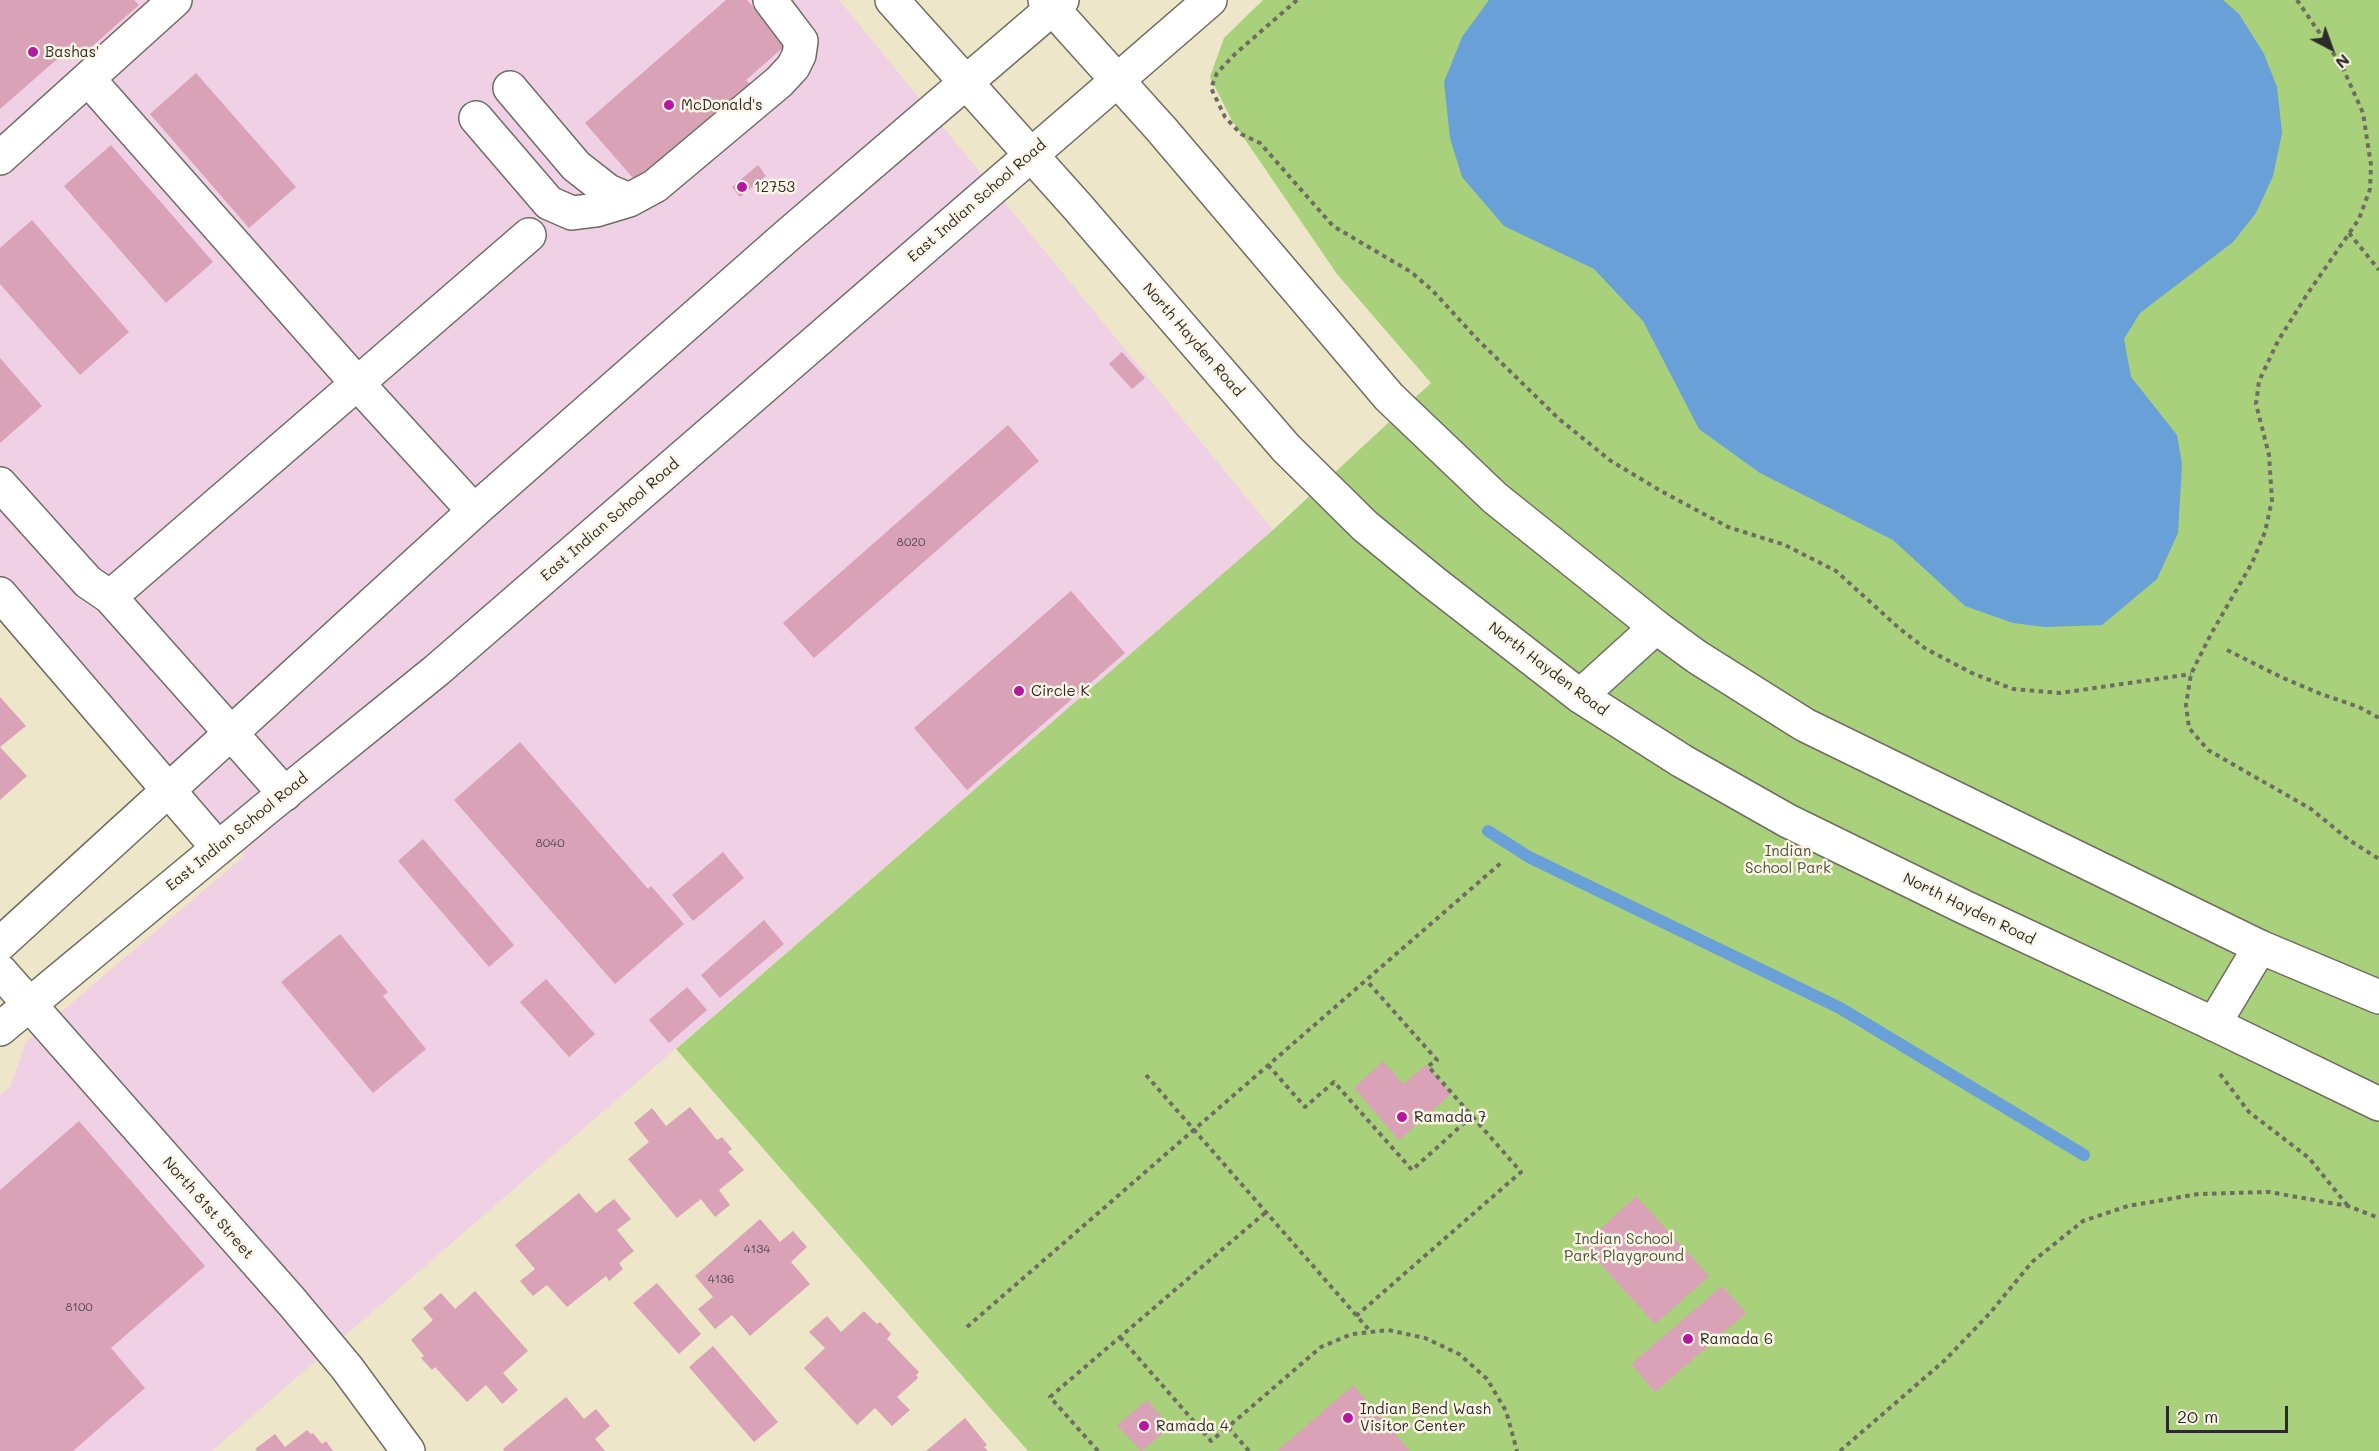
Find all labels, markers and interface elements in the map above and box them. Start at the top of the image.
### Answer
north arrow [2301,18,2361,78]
place label: Bashas' [45,43,99,61]
marker: Bashas' [26,45,40,59]
text: N [2332,50,2355,74]
place label: McDonald's [681,96,763,114]
marker: McDonald's [662,98,676,112]
street label: East Indian School Road [904,136,1050,266]
place label: 12753 [754,178,795,196]
marker: 12753 [735,180,749,194]
street label: North Hayden Road [1139,280,1247,400]
street label: East Indian School Road [537,455,683,585]
house number: 8020 [897,535,925,549]
street label: North Hayden Road [1485,618,1611,720]
place label: Circle K [1031,682,1090,700]
marker: Circle K [1012,684,1026,698]
street label: East Indian School Road [162,769,312,895]
house number: 8040 [535,836,565,850]
park label: Indian School Park [1745,842,1831,877]
street label: North Hayden Road [1900,869,2038,949]
place label: Ramada 7 [1414,1108,1486,1126]
marker: Ramada 7 [1395,1110,1409,1124]
street label: North 81st Street [159,1153,257,1263]
park label: Indian School Park Playground [1564,1230,1684,1265]
house number: 4134 [744,1242,770,1256]
house number: 4136 [708,1272,734,1286]
house number: 8100 [65,1300,93,1314]
place label: Ramada 6 [1700,1330,1773,1348]
marker: Ramada 6 [1681,1332,1695,1346]
scale bar [2169,1394,2290,1432]
place label: Indian Bend Wash Visitor Center [1360,1400,1491,1435]
text: 20 m [2177,1404,2218,1428]
marker: Indian Bend Wash Visitor Center [1341,1411,1355,1425]
place label: Ramada 4 [1156,1417,1229,1435]
marker: Ramada 4 [1137,1419,1151,1433]

